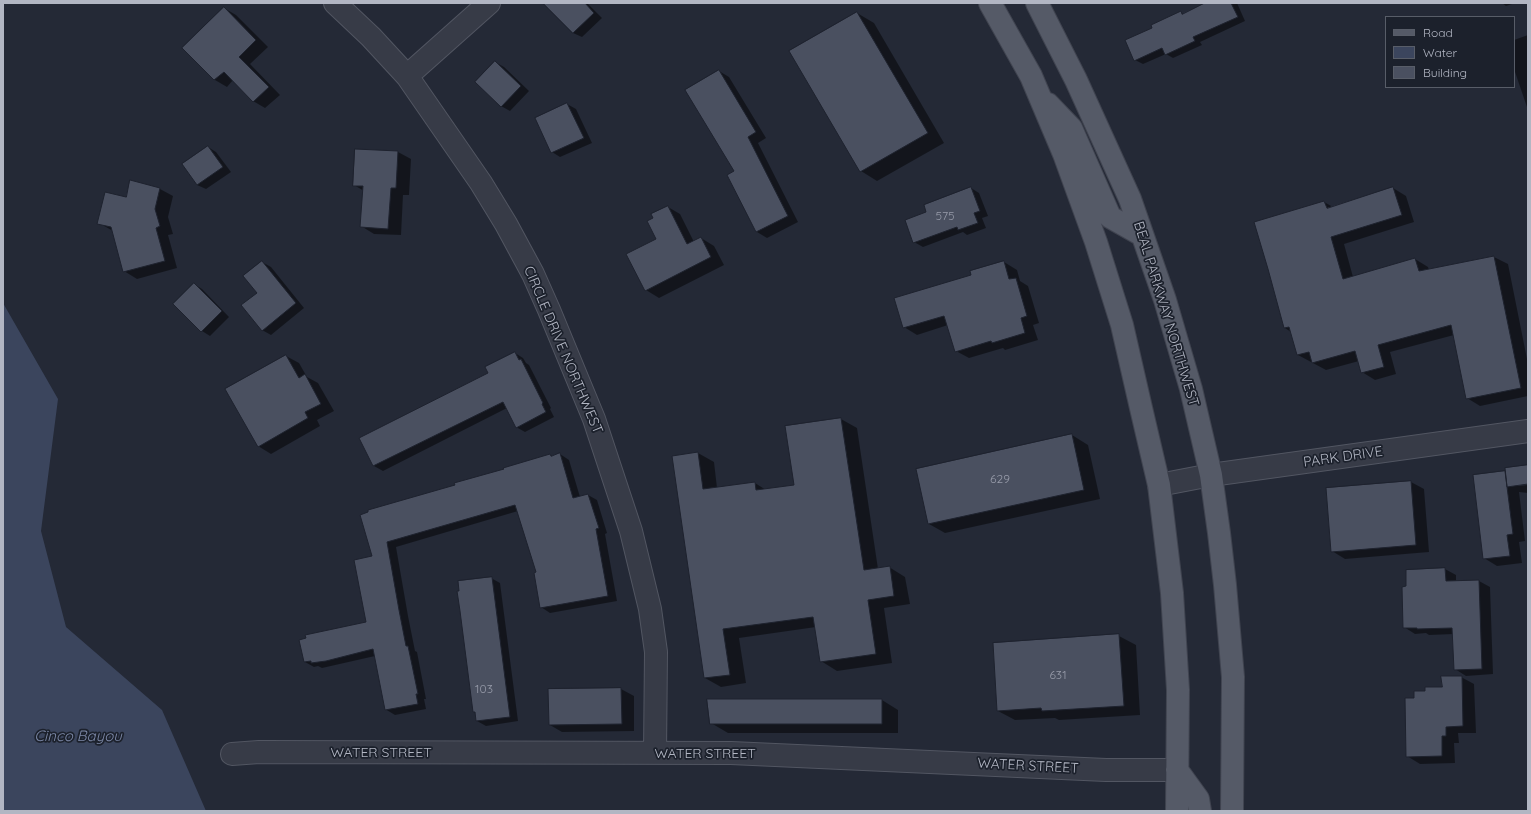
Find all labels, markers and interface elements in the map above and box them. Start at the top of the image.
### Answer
legend [1385,16,1515,88]
text: Road [1423,25,1453,40]
text: Water [1423,45,1457,60]
text: Building [1423,65,1467,80]
house number: 575 [935,209,955,223]
street label: BEAL PARKWAY NORTHWEST [1130,219,1202,409]
street label: CIRCLE DRIVE NORTHWEST [520,264,606,436]
street label: PARK DRIVE [1302,443,1384,471]
house number: 629 [990,472,1010,486]
house number: 631 [1049,668,1067,682]
house number: 103 [475,682,493,696]
water label: Cinco Bayou [34,727,122,745]
street label: WATER STREET [330,745,432,761]
street label: WATER STREET [654,746,756,762]
street label: WATER STREET [977,755,1079,777]

